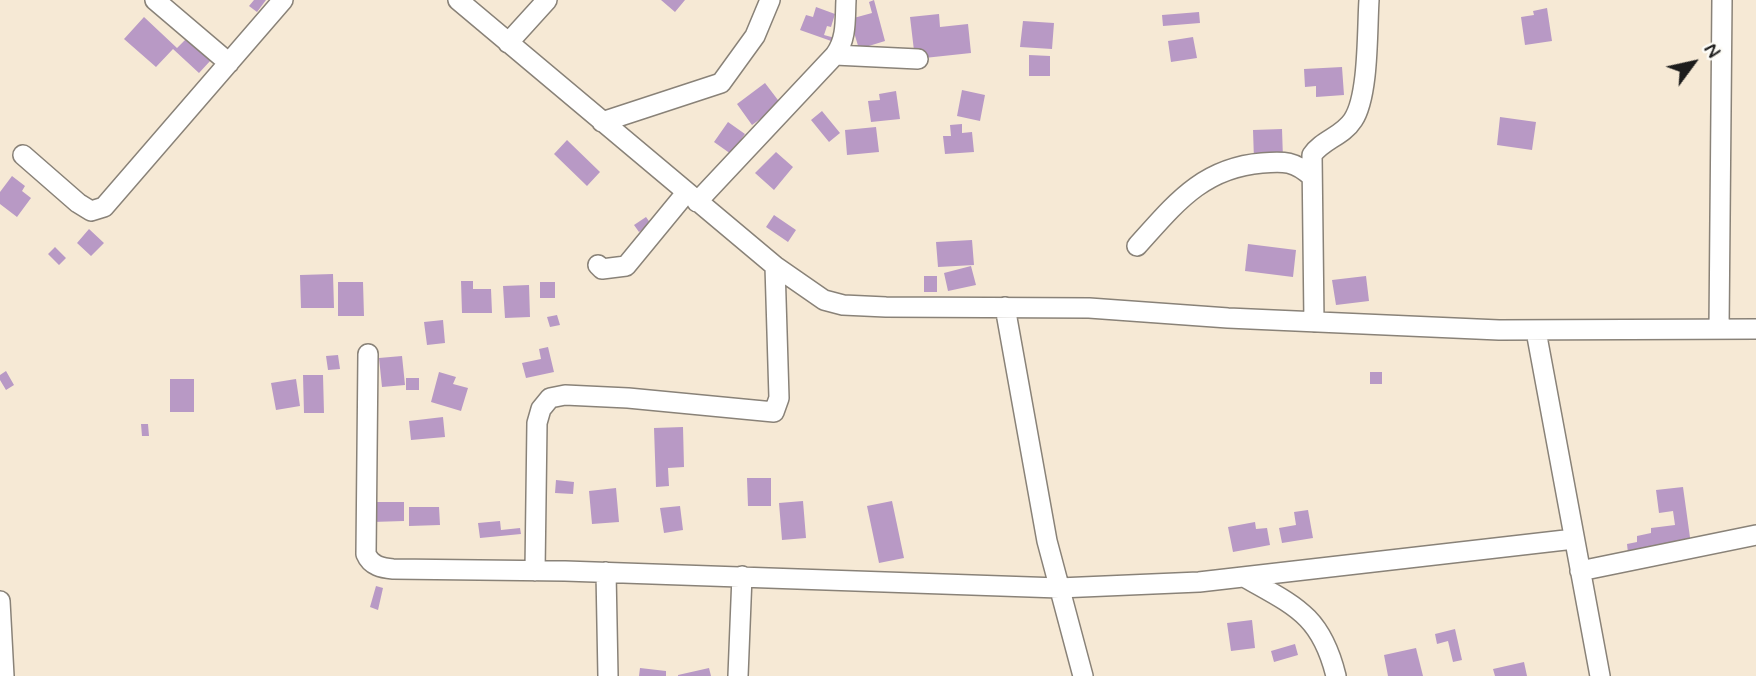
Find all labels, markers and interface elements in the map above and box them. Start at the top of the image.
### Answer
north arrow [1658,28,1728,98]
text: N [1697,39,1725,63]

